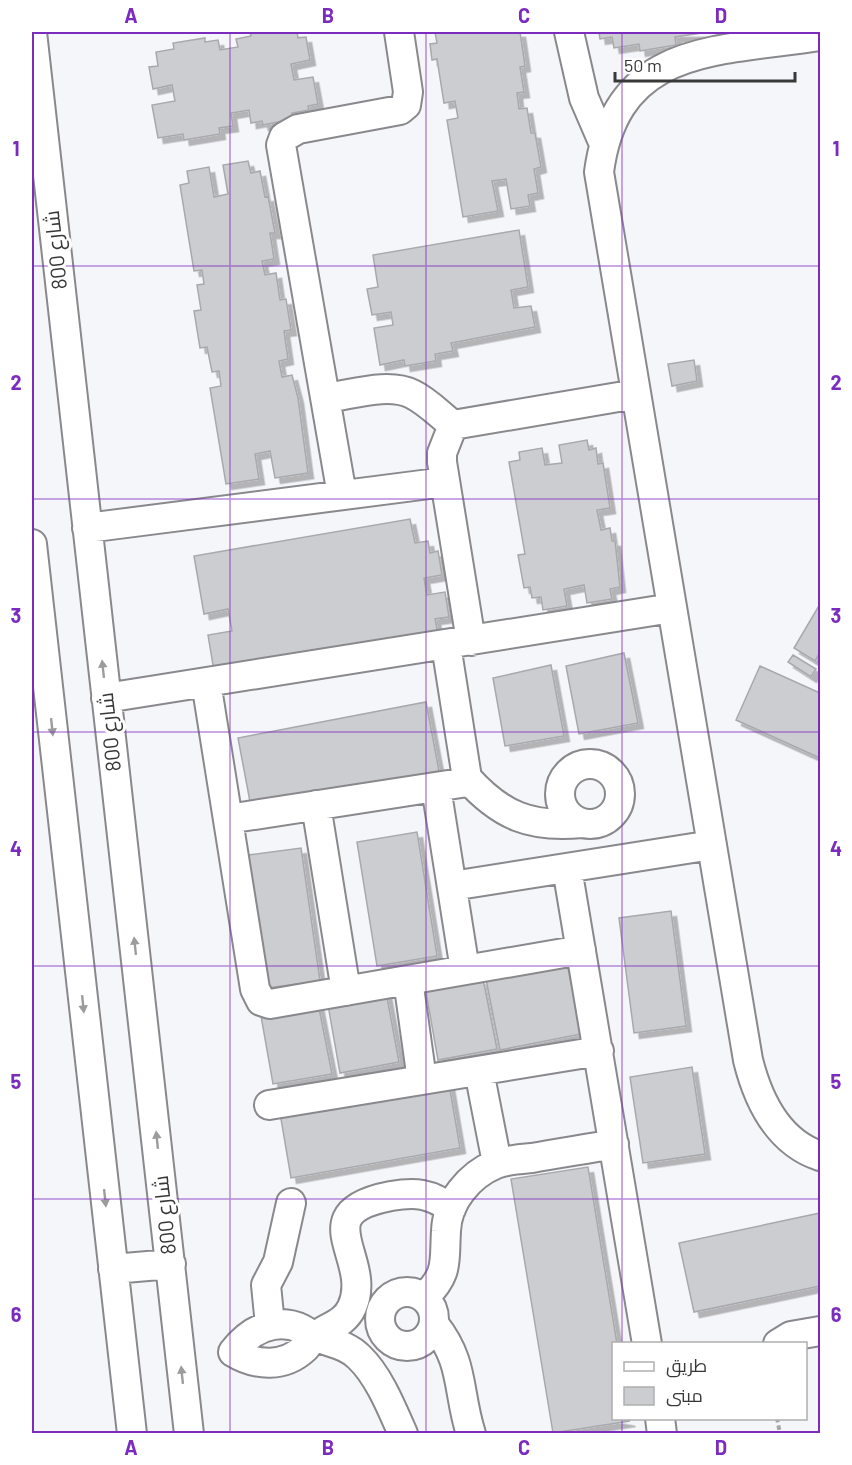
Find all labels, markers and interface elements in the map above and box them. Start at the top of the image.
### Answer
text: A [124,3,138,27]
text: B [322,3,334,27]
text: C [518,3,530,27]
text: D [715,3,727,27]
scale bar [615,45,795,83]
text: 50 m [624,54,662,76]
text: 1 [12,136,20,160]
text: 1 [832,136,840,160]
street label: شارع 800 [38,209,74,291]
text: 2 [10,370,22,394]
text: 2 [830,370,842,394]
text: 3 [11,603,21,627]
text: 3 [831,603,841,627]
one-way arrow [98,659,108,678]
street label: شارع 800 [92,691,128,773]
one-way arrow [47,718,57,737]
text: 4 [10,836,22,860]
text: 4 [830,836,842,860]
one-way arrow [130,936,139,955]
one-way arrow [79,995,88,1014]
text: 5 [11,1069,22,1093]
text: 5 [831,1069,842,1093]
one-way arrow [152,1130,161,1149]
street label: شارع 800 [147,1174,183,1256]
one-way arrow [100,1189,110,1208]
text: 6 [11,1302,22,1326]
text: 6 [831,1302,842,1326]
legend [612,1342,807,1420]
text: طريق [666,1354,707,1378]
one-way arrow [177,1366,187,1385]
text: مبنى [666,1384,703,1407]
text: A [124,1435,138,1459]
text: B [322,1435,334,1459]
text: C [518,1435,530,1459]
text: D [715,1435,727,1459]

